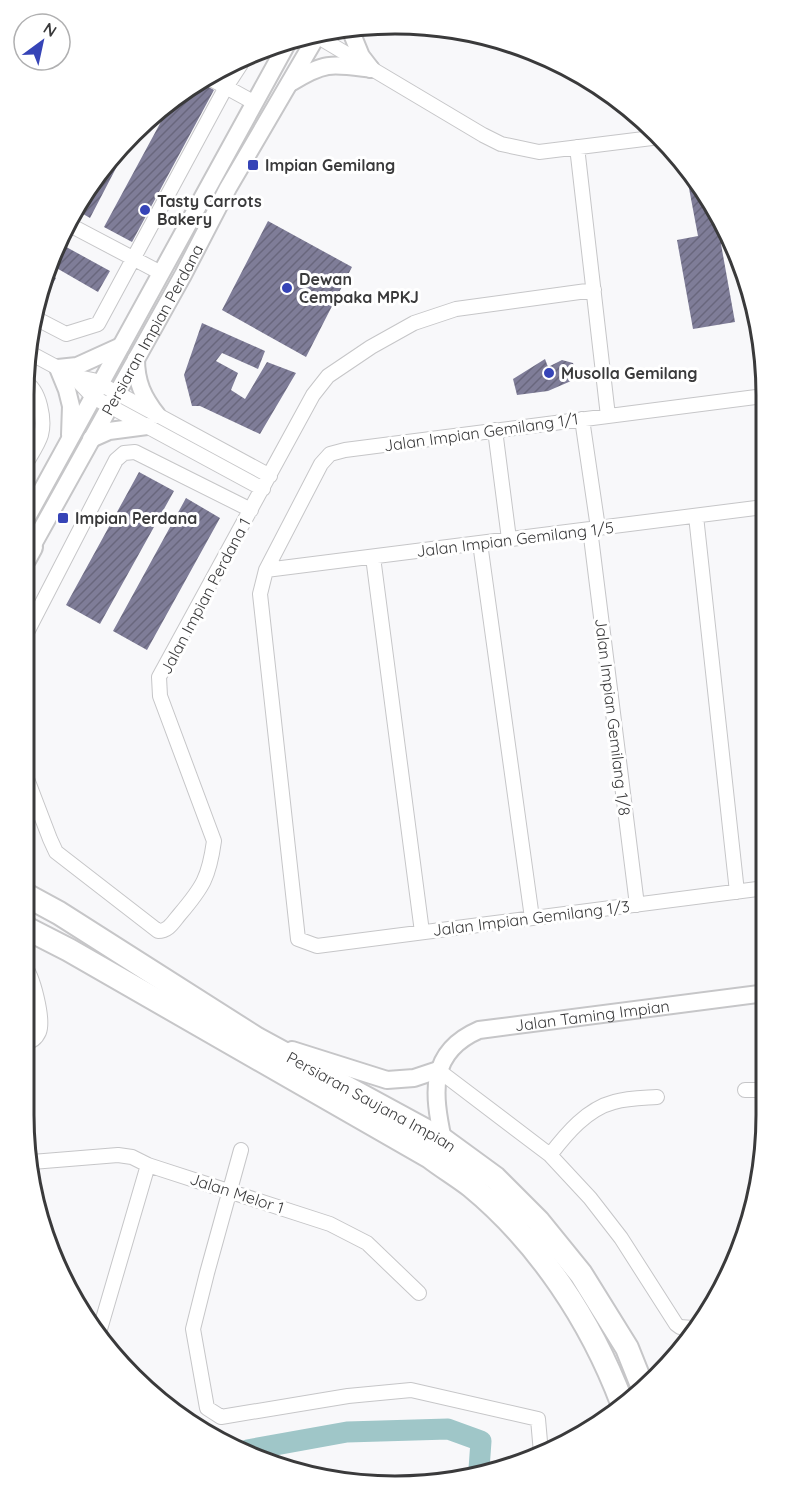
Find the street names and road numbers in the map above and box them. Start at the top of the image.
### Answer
street label: Persiaran Impian Perdana [97,241,207,419]
street label: Jalan Impian Gemilang 1/1 [382,408,580,456]
street label: Jalan Impian Perdana 1 [155,515,255,677]
street label: Jalan Impian Gemilang 1/5 [415,517,615,561]
street label: Jalan Impian Gemilang 1/8 [591,617,635,817]
street label: Jalan Impian Gemilang 1/3 [431,896,631,940]
street label: Jalan Taming Impian [514,996,671,1035]
street label: Persiaran Saujana Impian [283,1047,460,1156]
street label: Jalan Melor 1 [187,1168,287,1218]

